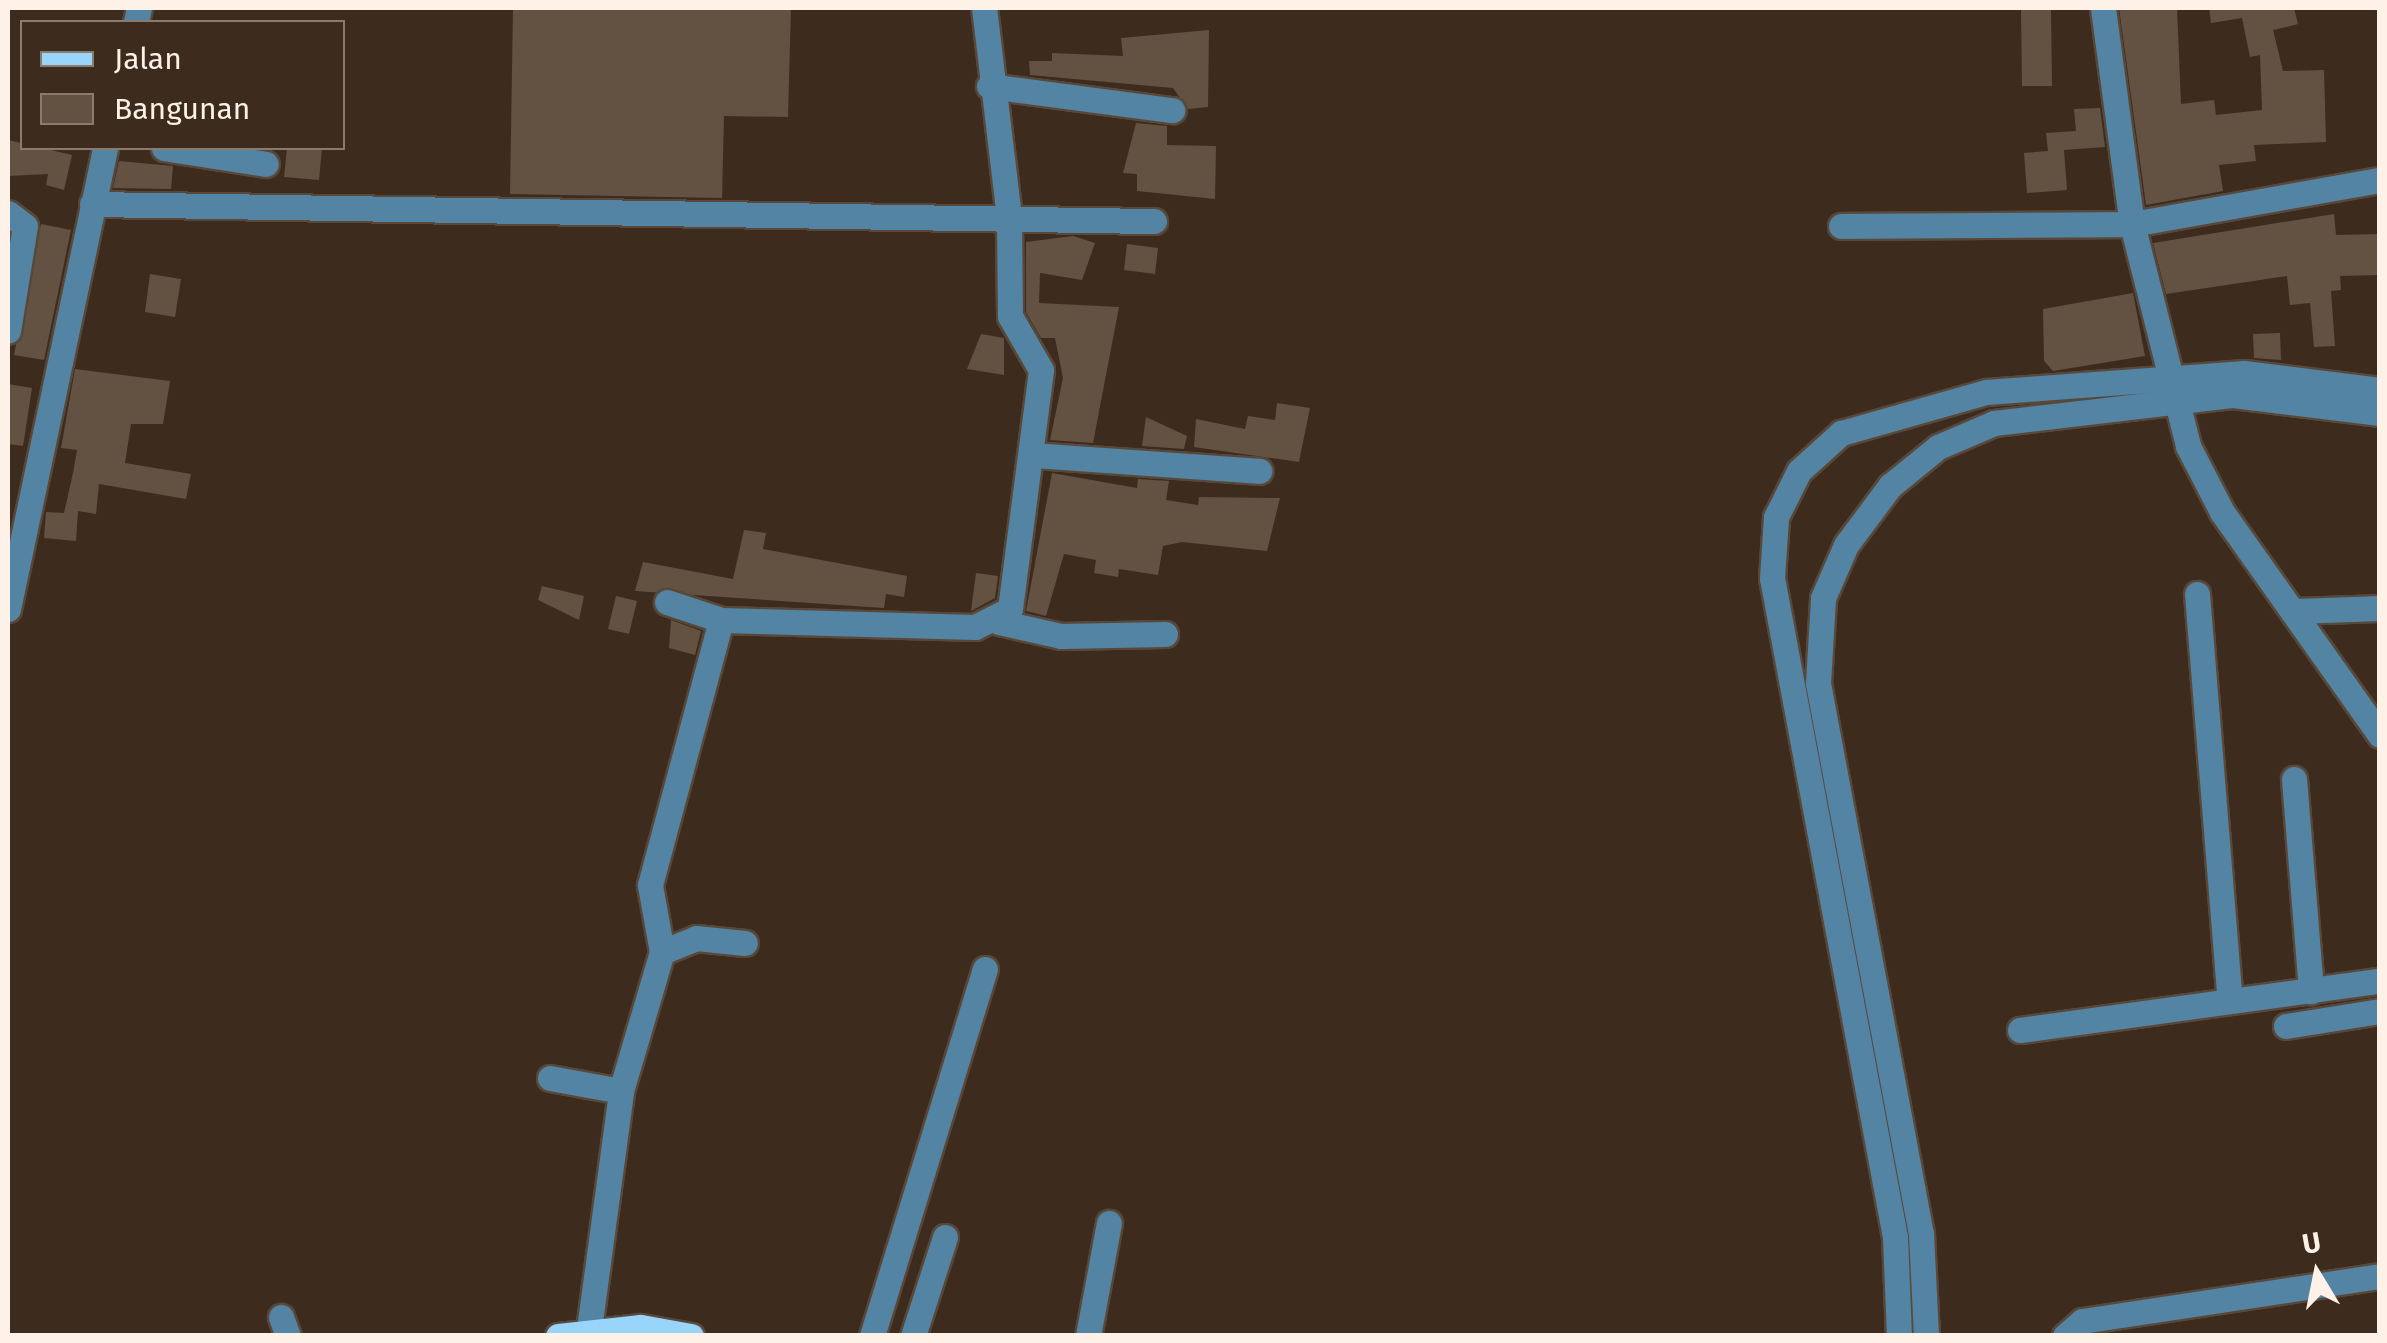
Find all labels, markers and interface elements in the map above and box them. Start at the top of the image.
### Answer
legend [20,20,345,150]
text: Jalan [114,41,182,77]
text: Bangunan [114,91,250,127]
north arrow [2267,1223,2367,1323]
text: U [2300,1225,2324,1261]

